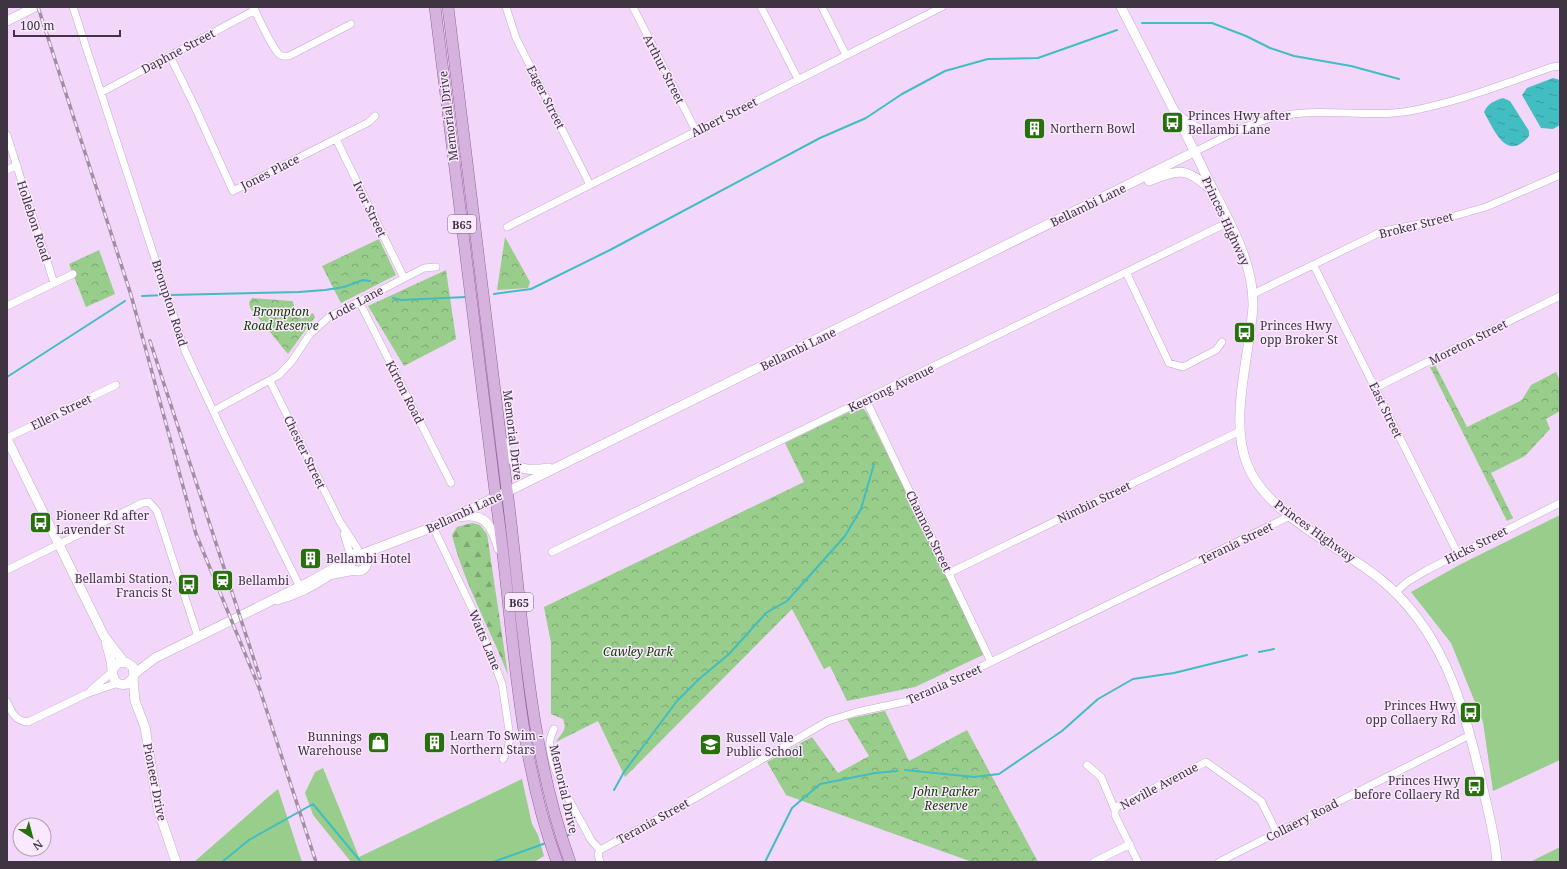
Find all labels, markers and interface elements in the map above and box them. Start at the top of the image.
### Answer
scale bar [14,12,120,38]
text: 100 m [20,17,55,34]
street label: Daphne Street [138,24,218,78]
street label: Arthur Street [639,31,689,107]
street label: Eager Street [523,62,569,132]
street label: Memorial Drive [434,70,462,162]
street label: Albert Street [688,93,760,141]
place label: Princes Hwy after Bellambi Lane [1188,107,1291,138]
bus stop icon: Princes Hwy after Bellambi Lane [1159,109,1185,135]
building icon: Northern Bowl [1022,115,1048,141]
place label: Northern Bowl [1050,120,1136,137]
street label: Jones Place [237,150,302,195]
street label: Princes Highway [1198,174,1254,268]
street label: Hollebon Road [13,178,55,264]
street label: Ivor Street [349,178,391,240]
street label: Bellambi Lane [1047,179,1129,231]
street label: Broker Street [1377,208,1455,242]
road number: B65 [448,215,476,233]
street label: Brompton Road [148,258,192,349]
street label: Lode Lane [326,281,386,325]
park label: Brompton Road Reserve [242,303,319,334]
street label: Moreton Street [1426,315,1510,369]
place label: Princes Hwy opp Broker St [1260,317,1338,348]
bus stop icon: Princes Hwy opp Broker St [1231,319,1257,345]
street label: Bellambi Lane [757,323,839,375]
street label: Kirton Road [382,357,428,427]
street label: Keerong Avenue [845,360,937,416]
street label: East Street [1365,379,1407,441]
street label: Memorial Drive [499,389,527,481]
street label: Ellen Street [28,390,94,434]
street label: Chester Street [280,412,330,492]
street label: Nimbin Street [1054,477,1134,527]
street label: Bellambi Lane [423,487,505,537]
street label: Channon Street [902,488,956,574]
street label: Princes Highway [1271,496,1359,566]
place label: Pioneer Rd after Lavender St [56,507,150,538]
bus stop icon: Pioneer Rd after Lavender St [27,509,53,535]
street label: Terania Street [1196,518,1276,568]
street label: Hicks Street [1442,522,1510,568]
building icon: Bellambi Hotel [298,545,324,571]
place label: Bellambi Hotel [326,550,411,567]
station icon: Bellambi [209,567,235,593]
place label: Bellambi Station, Francis St [75,570,172,601]
bus stop icon: Bellambi Station, Francis St [175,572,201,598]
place label: Bellambi [238,572,289,589]
road number: B65 [505,593,533,611]
street label: Watts Lane [465,607,505,673]
park label: Cawley Park [603,643,674,660]
street label: Terania Street [904,660,984,708]
place label: Princes Hwy opp Collaery Rd [1366,697,1457,728]
bus stop icon: Princes Hwy opp Collaery Rd [1458,699,1484,725]
place label: Learn To Swim - Northern Stars [450,727,543,758]
place label: Bunnings Warehouse [297,728,362,759]
building icon: Learn To Swim - Northern Stars [421,729,447,755]
place label: Russell Vale Public School [726,729,803,760]
shop icon: Bunnings Warehouse [365,730,391,756]
school or university icon: Russell Vale Public School [698,731,724,757]
street label: Pioneer Drive [139,742,171,822]
street label: Memorial Drive [546,743,582,835]
street label: Neville Avenue [1117,758,1201,814]
place label: Princes Hwy before Collaery Rd [1354,772,1461,803]
bus stop icon: Princes Hwy before Collaery Rd [1462,774,1488,800]
park label: John Parker Reserve [911,783,980,814]
street label: Terania Street [614,794,692,848]
street label: Collaery Road [1263,794,1342,846]
north arrow [12,817,52,857]
text: N [30,837,46,854]

